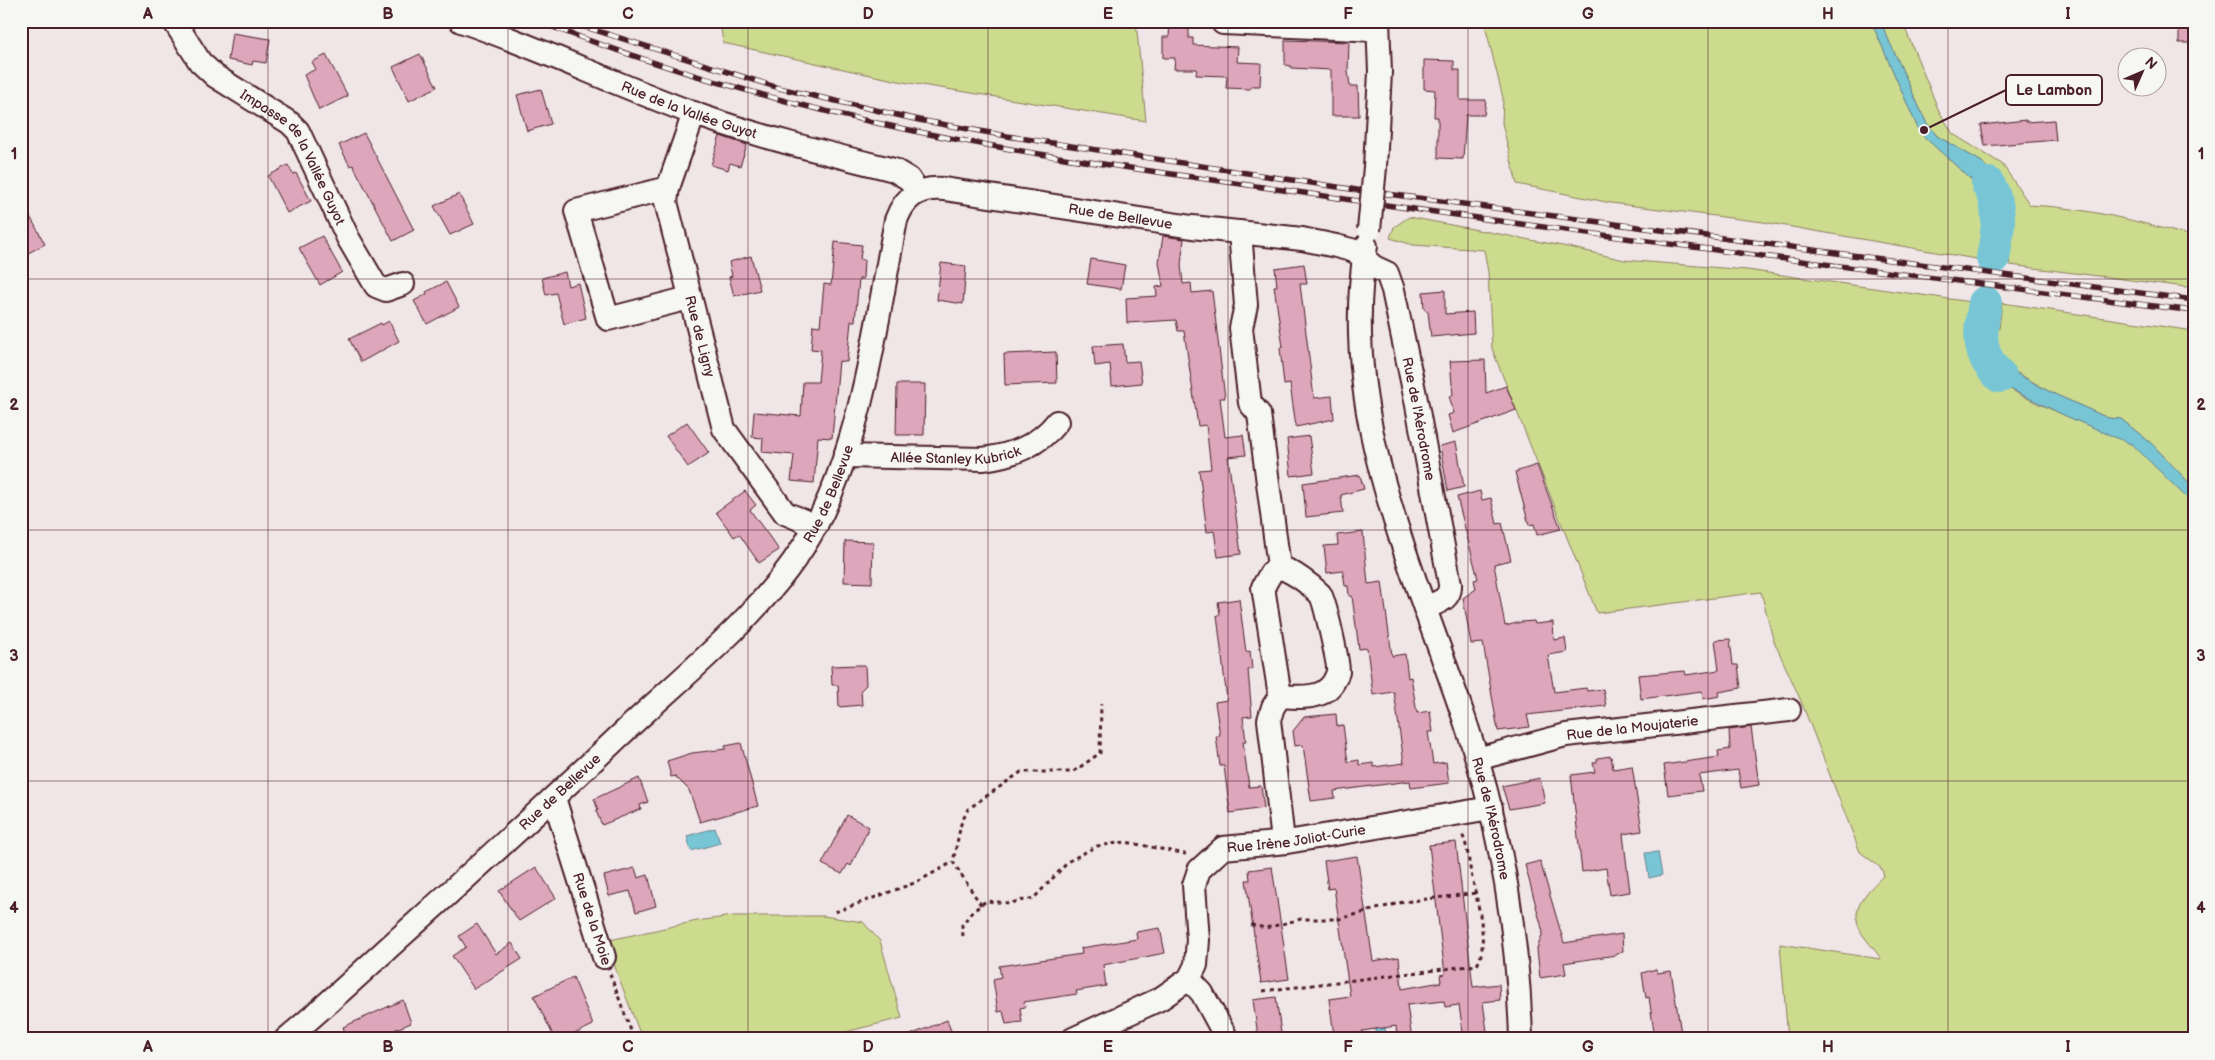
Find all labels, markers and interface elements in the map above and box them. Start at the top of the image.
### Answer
text: A [142,5,153,24]
text: B [382,5,394,24]
text: C [622,5,634,24]
text: D [862,5,874,24]
text: E [1103,5,1113,24]
text: F [1343,5,1353,24]
text: G [1582,5,1594,24]
text: H [1822,5,1834,24]
text: I [2065,5,2071,24]
north arrow [2118,48,2168,98]
text: N [2141,53,2161,73]
callout: Le Lambon [2006,75,2102,105]
street label: Rue de la Vallée Guyot [619,77,760,142]
text: Le Lambon [2016,81,2092,100]
street label: Impasse de la Vallée Guyot [237,85,349,228]
text: 1 [11,145,17,164]
text: 1 [2198,145,2204,164]
street label: Rue de Bellevue [1067,200,1174,232]
street label: Rue de Ligny [682,294,719,379]
street label: Rue de l'Aérodrome [1399,355,1439,482]
text: 2 [9,396,19,415]
text: 2 [2196,396,2206,415]
street label: Allée Stanley Kubrick [890,442,1023,468]
street label: Rue de Bellevue [799,443,857,546]
text: 3 [9,647,19,666]
text: 3 [2196,647,2206,666]
street label: Rue de la Moujaterie [1566,712,1699,743]
street label: Rue de Bellevue [515,750,604,834]
street label: Rue de l'Aérodrome [1468,755,1514,881]
street label: Rue Irène Joliot-Curie [1226,821,1367,856]
street label: Rue de la Moie [569,871,615,967]
text: 4 [9,899,19,918]
text: 4 [2196,899,2206,918]
text: A [142,1038,153,1057]
text: B [382,1038,394,1057]
text: C [622,1038,634,1057]
text: D [862,1038,874,1057]
text: E [1103,1038,1113,1057]
text: F [1343,1038,1353,1057]
text: G [1582,1038,1594,1057]
text: H [1822,1038,1834,1057]
text: I [2065,1038,2071,1057]

